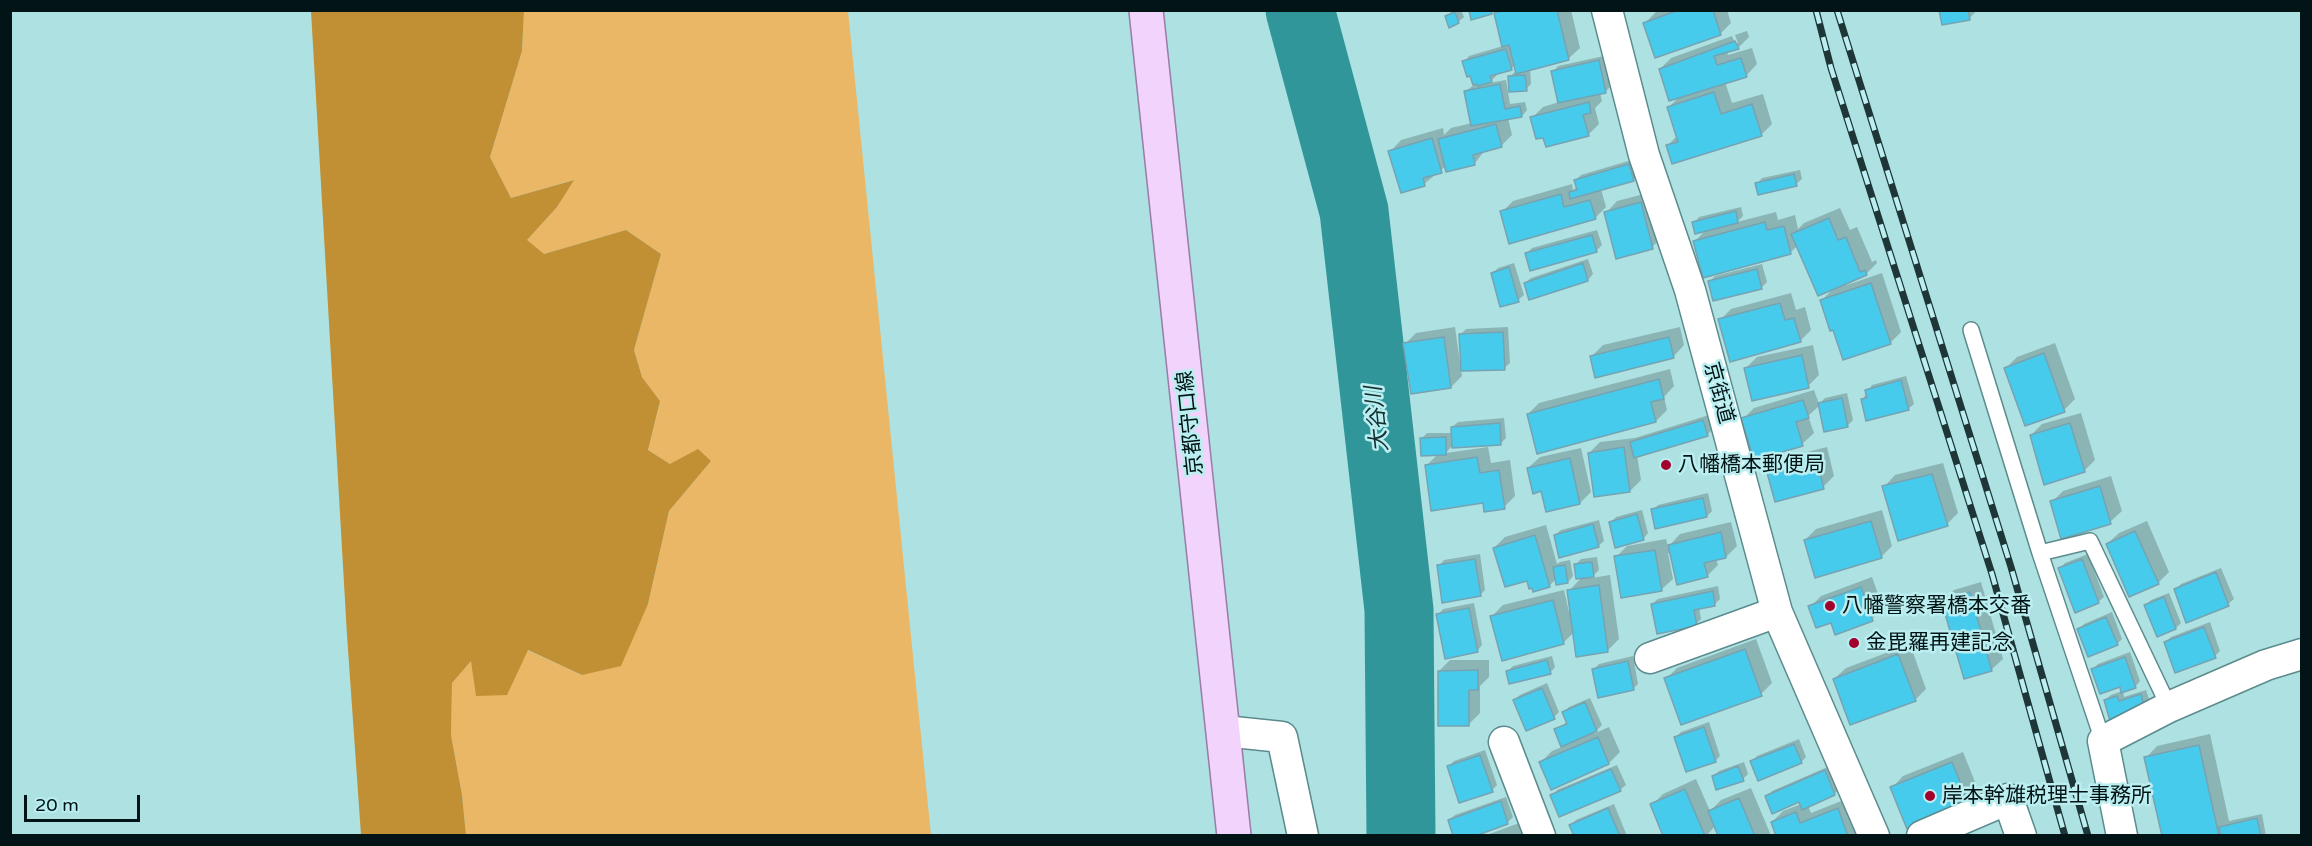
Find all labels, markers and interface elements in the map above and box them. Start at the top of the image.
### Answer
street label: 京街道 [1698,359,1738,427]
street label: 京都守口線 [1173,369,1209,477]
water label: 大谷川 [1361,385,1395,453]
place label: 八幡橋本郵便局 [1678,452,1825,478]
marker: 八幡橋本郵便局 [1659,458,1673,472]
place label: 八幡警察署橋本交番 [1842,593,2031,619]
marker: 八幡警察署橋本交番 [1823,599,1837,613]
place label: 金毘羅再建記念 [1866,630,2013,656]
marker: 金毘羅再建記念 [1847,636,1861,650]
scale bar [27,783,142,821]
place label: 岸本幹雄税理士事務所 [1942,783,2152,809]
marker: 岸本幹雄税理士事務所 [1923,789,1937,803]
text: 20 m [35,794,79,816]

